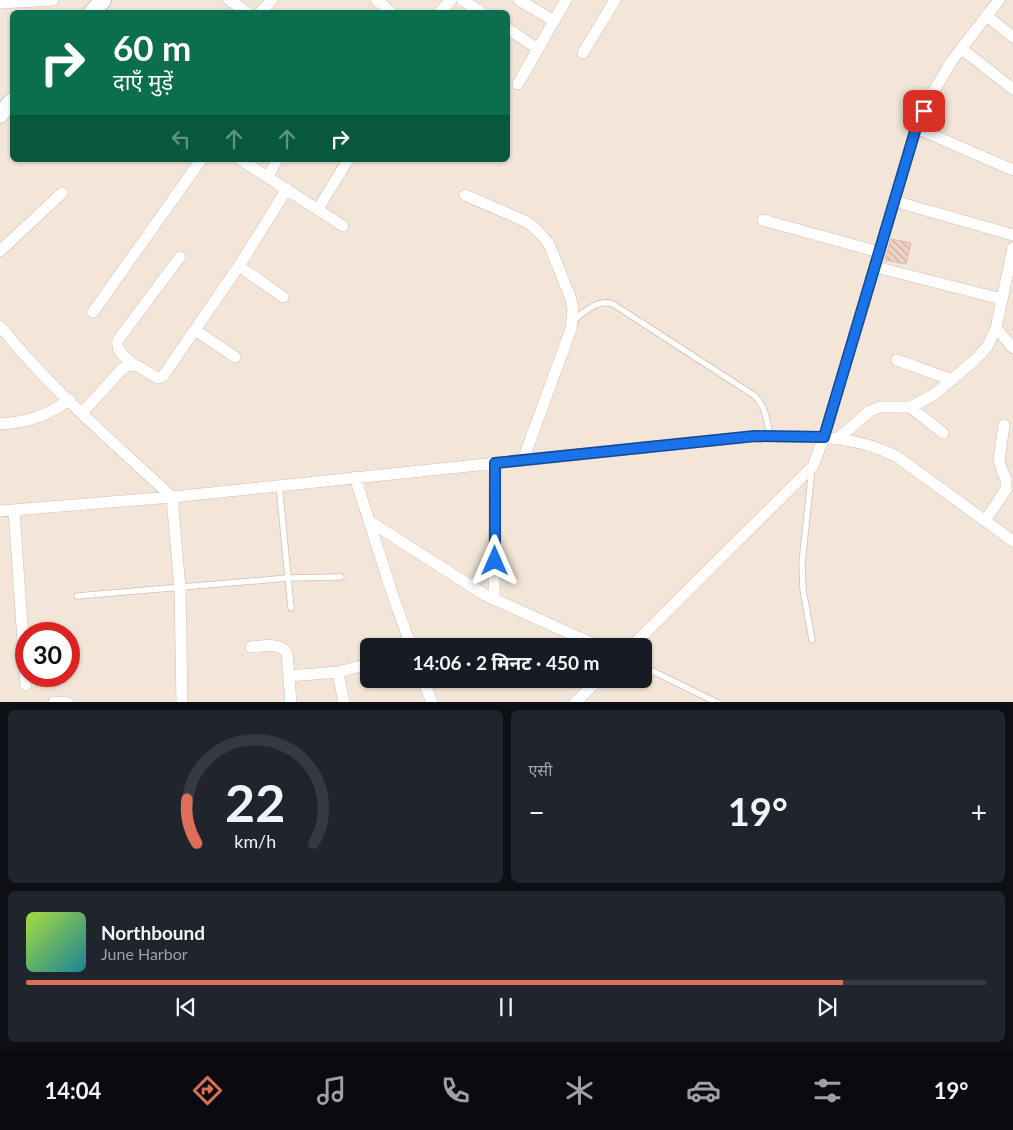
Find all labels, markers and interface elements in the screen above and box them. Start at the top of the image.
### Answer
text: 60 m [113,26,191,68]
icon: right [30,30,95,95]
text: दाएँ मुड़ें [113,68,173,95]
pin [903,90,945,132]
icon: arrive [910,97,938,125]
icon: left [167,125,195,153]
icon: ahead [220,125,248,153]
icon: ahead [273,125,301,153]
icon: right [326,125,354,153]
position arrow [468,534,520,586]
speed limit sign: 30 [15,622,80,687]
text: 14:06 · 2 मिनट · 450 m [413,651,599,674]
text: एसी [529,760,552,779]
text: 22 [225,771,285,833]
text: 19° [728,788,788,834]
text: − [529,795,545,829]
text: + [971,795,987,829]
text: km/h [234,830,276,852]
text: Northbound [101,921,205,944]
text: June Harbor [101,944,188,963]
icon: previous [172,993,200,1021]
icon: pause [492,993,520,1021]
icon: next [813,993,841,1021]
icon: directions [190,1073,225,1108]
icon: music [314,1073,349,1108]
icon: phone [438,1073,473,1108]
icon: climate [562,1073,597,1108]
icon: car [686,1073,721,1108]
icon: filters [810,1073,845,1108]
text: 14:04 [44,1077,101,1104]
text: 19° [934,1077,968,1104]

